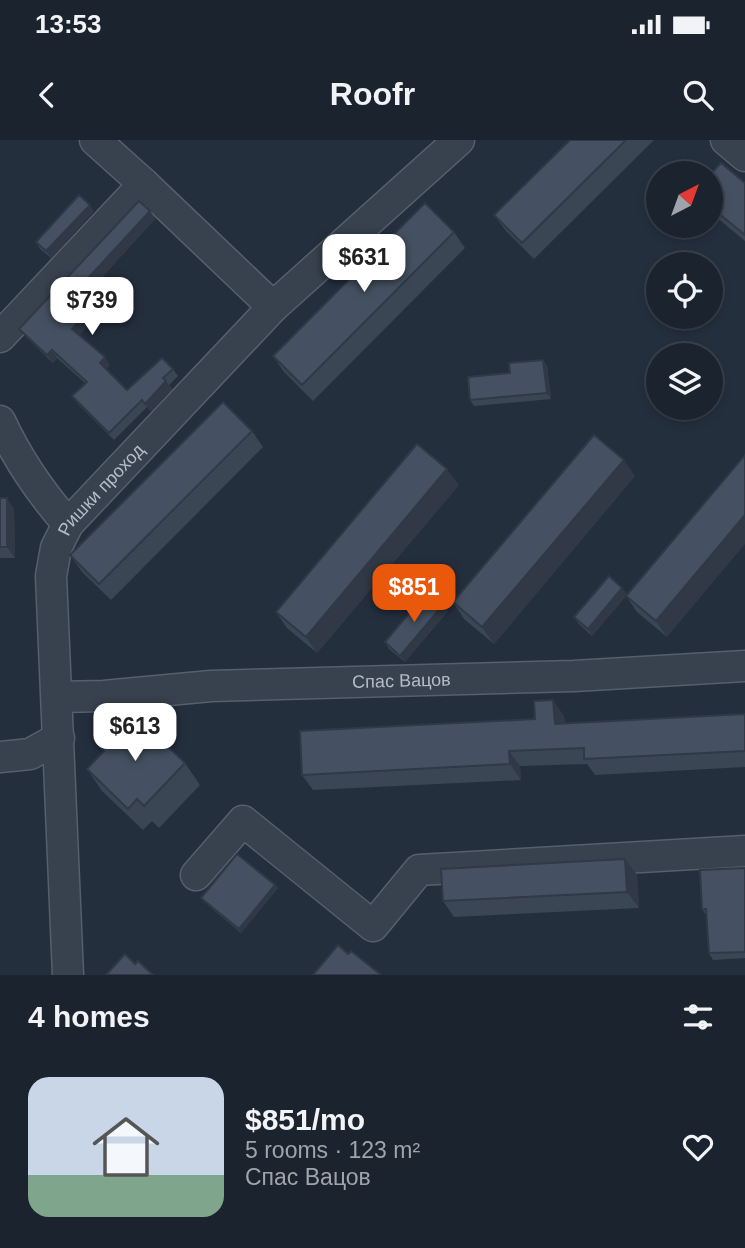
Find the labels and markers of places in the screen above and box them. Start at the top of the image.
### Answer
pin: $631 [323,234,405,294]
pin: $739 [51,278,133,337]
pin: $851 [373,564,455,624]
pin: $613 [94,704,176,763]

